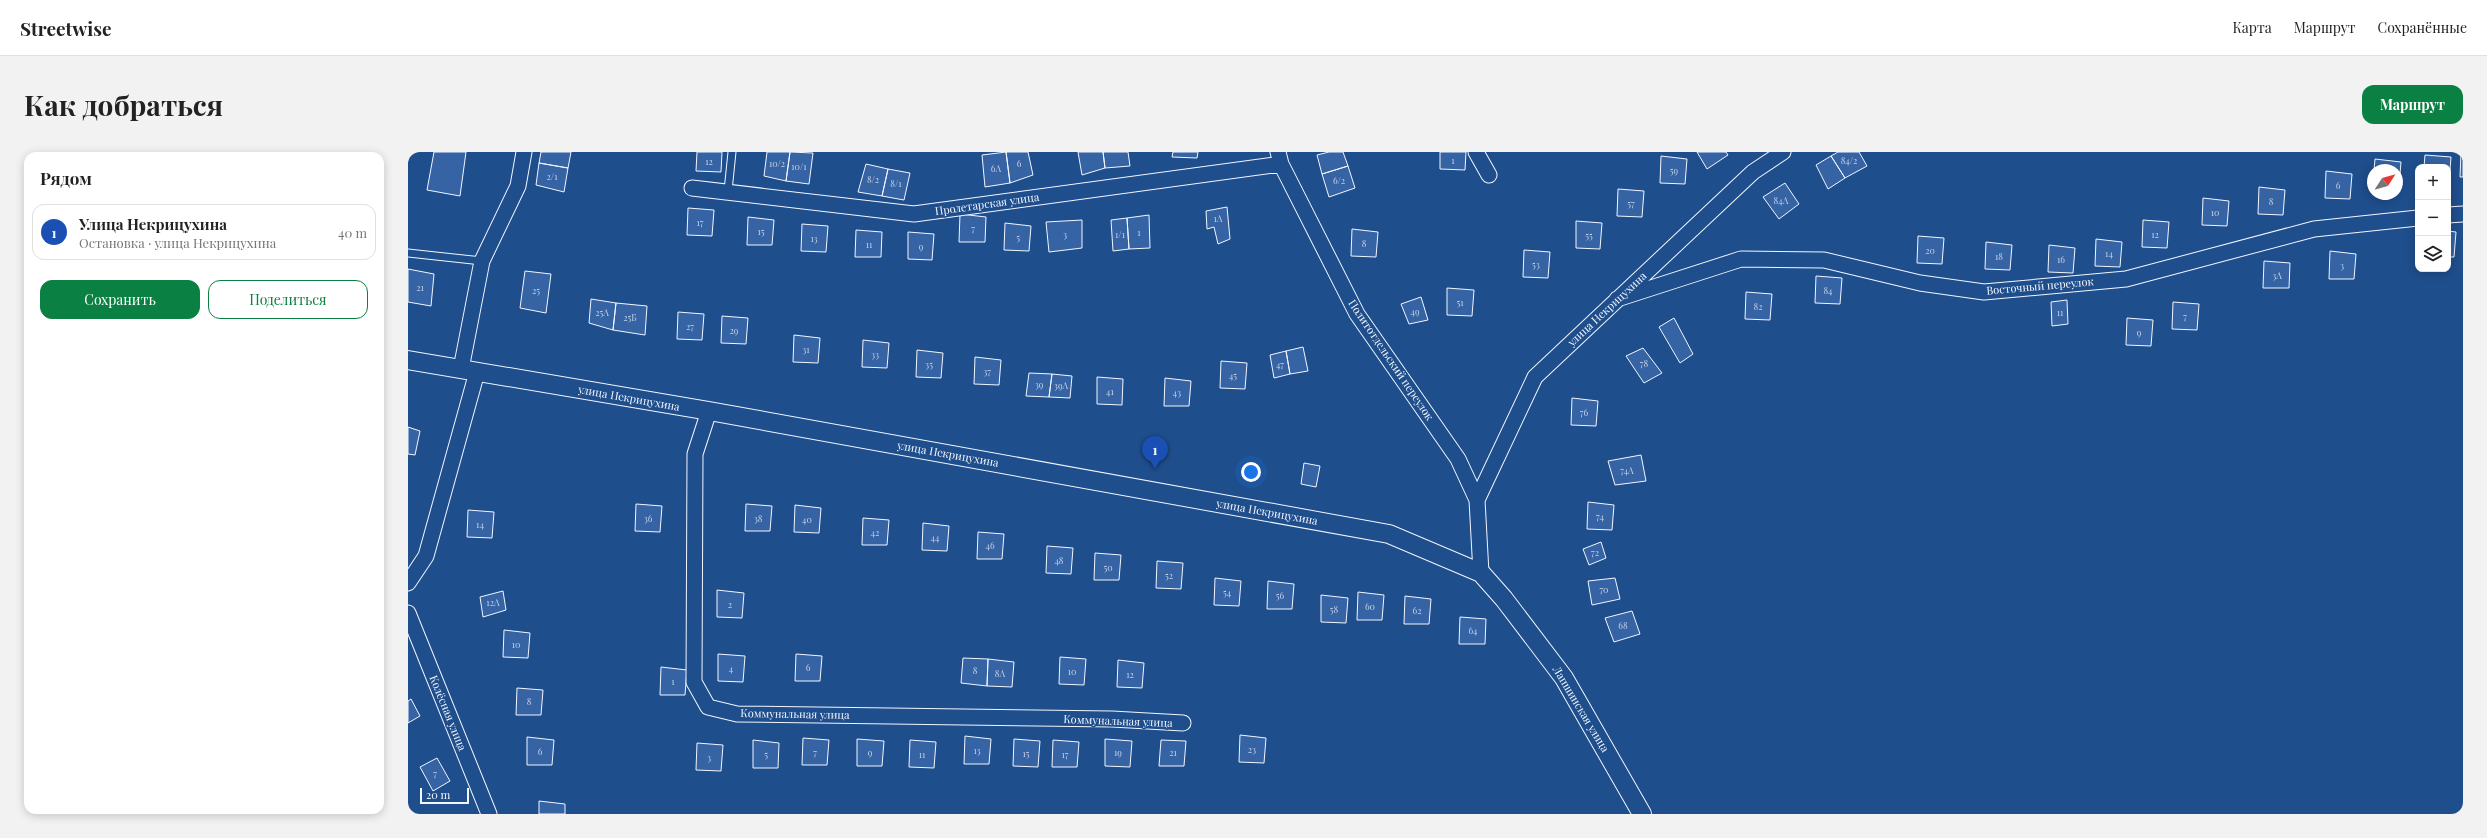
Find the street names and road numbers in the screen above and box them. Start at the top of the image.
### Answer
street label: Пролетарская улица [934,189,1040,218]
street label: улица Некрицухина [1563,268,1650,350]
street label: Восточный переулок [1986,273,2095,298]
street label: Политотдельский переулок [1345,296,1438,424]
street label: улица Некрицухина [576,381,682,414]
street label: улица Некрицухина [895,437,1001,470]
street label: улица Некрицухина [1214,495,1320,528]
street label: Лапшинская улица [1549,662,1613,755]
street label: Колёсная улица [426,673,471,753]
street label: Коммунальная улица [740,705,850,722]
street label: Коммунальная улица [1063,711,1173,730]

